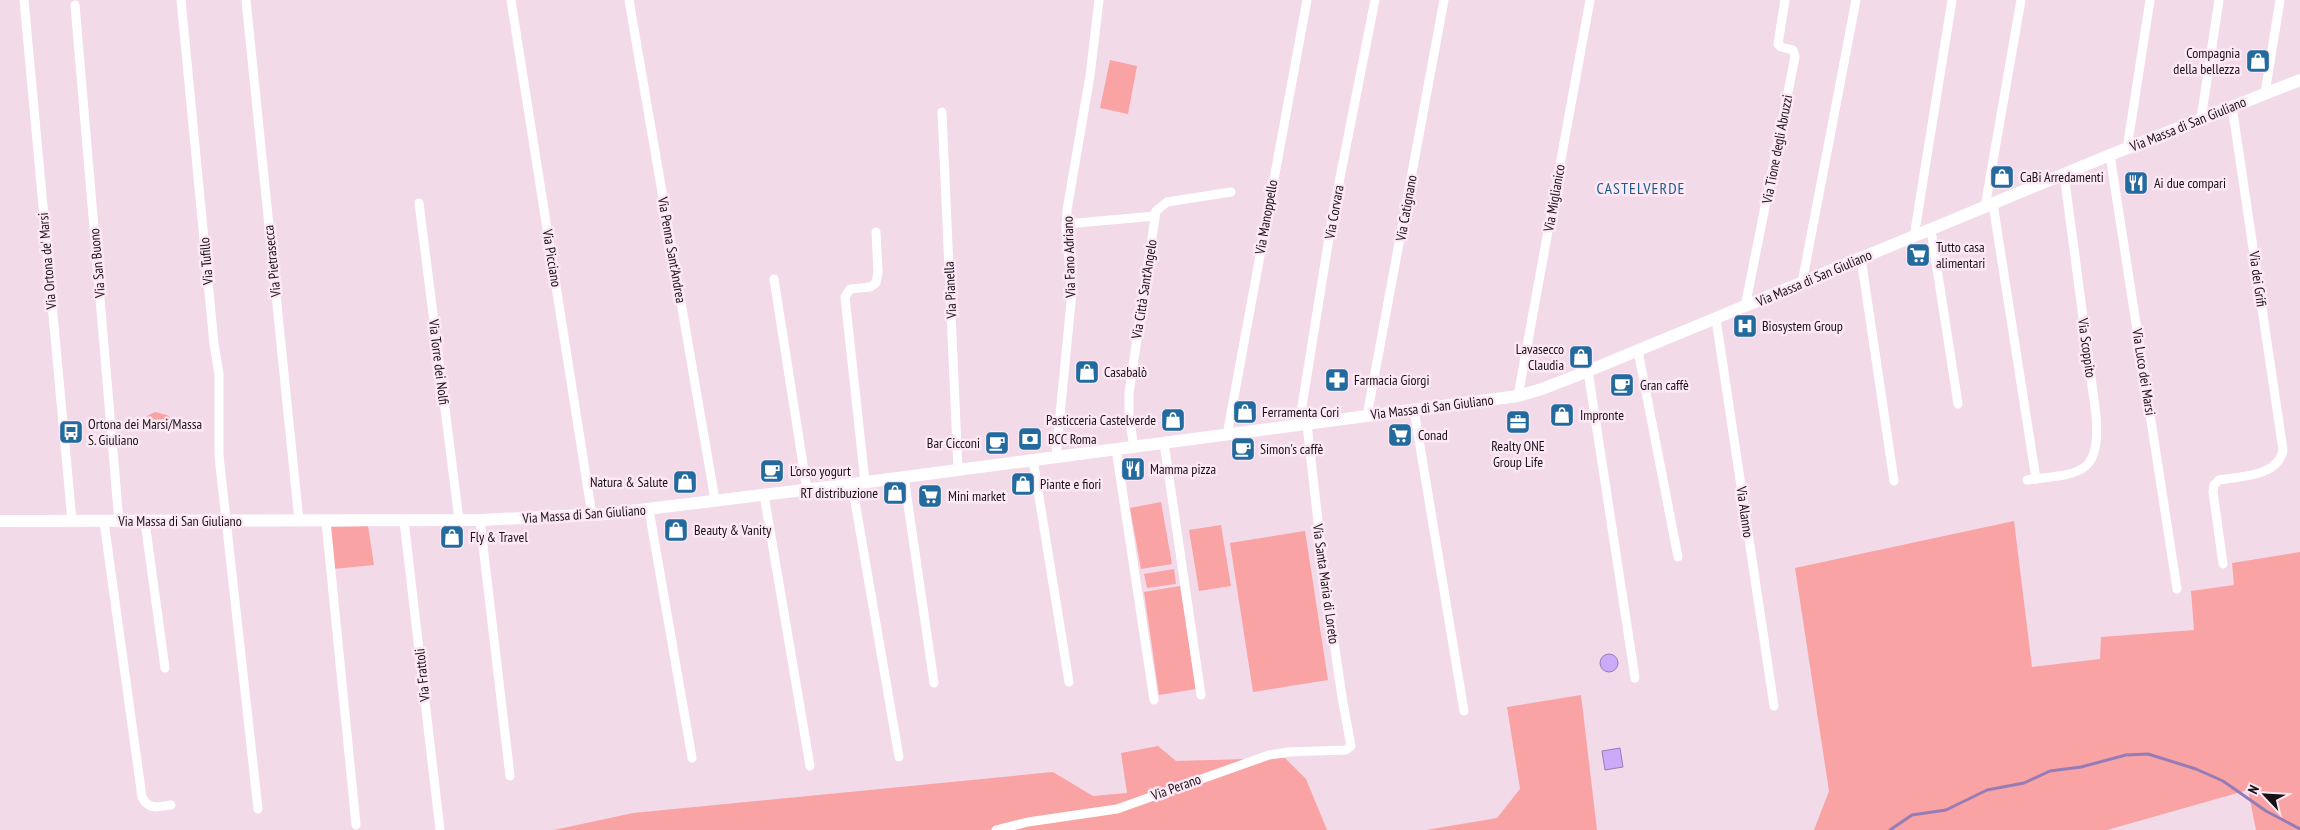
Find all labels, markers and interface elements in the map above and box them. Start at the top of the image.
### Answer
place label: Compagnia della bellezza [2173,44,2240,78]
shop icon: Compagnia della bellezza [2245,48,2271,74]
street label: Via Tione degli Abruzzi [1757,93,1796,206]
street label: Via Massa di San Giuliano [2126,93,2249,156]
street label: Via Miglianico [1539,163,1569,234]
shop icon: CaBi Arredamenti [1989,164,2015,190]
place label: CaBi Arredamenti [2020,168,2104,186]
restaurant icon: Ai due compari [2123,170,2149,196]
street label: Via Catignano [1391,174,1421,243]
place label: Ai due compari [2154,174,2226,192]
street label: Via Manoppello [1250,178,1281,257]
district label: CASTELVERDE [1597,178,1685,198]
street label: Via Corvara [1320,184,1348,241]
street label: Via Penna Sant'Andrea [654,195,690,304]
street label: Via Ortona de' Marsi [34,212,60,311]
street label: Via Fano Adriano [1059,216,1079,299]
street label: Via Pietrasecca [259,224,285,299]
street label: Via San Buono [85,227,109,300]
street label: Via Picciano [538,227,565,288]
street label: Via Tufillo [195,237,217,286]
street label: Via Città Sant'Angelo [1127,238,1161,341]
place label: Tutto casa alimentari [1936,238,1985,272]
supermarket icon: Tutto casa alimentari [1905,242,1931,268]
street label: Via Massa di San Giuliano [1753,246,1874,311]
street label: Via dei Grifi [2245,249,2271,308]
street label: Via Pianella [940,261,961,320]
hospital icon: Biosystem Group [1732,313,1758,339]
street label: Via Scoppito [2074,316,2100,379]
street label: Via Torre dei Nolfi [425,317,453,406]
place label: Biosystem Group [1762,317,1843,335]
street label: Via Luco dei Marsi [2128,326,2160,417]
place label: Lavasecco Claudia [1516,340,1564,374]
shop icon: Lavasecco Claudia [1568,344,1594,370]
shop icon: Casabalò [1074,359,1100,385]
place label: Casabalò [1104,363,1147,381]
pharmacy icon: Farmacia Giorgi [1324,367,1350,393]
place label: Farmacia Giorgi [1354,371,1429,389]
cafe icon: Gran caffè [1609,372,1635,398]
place label: Gran caffè [1640,376,1689,394]
street label: Via Massa di San Giuliano [1369,391,1494,424]
shop icon: Ferramenta Cori [1232,399,1258,425]
shop icon: Impronte [1549,402,1575,428]
place label: Ferramenta Cori [1262,403,1339,421]
place label: Impronte [1580,406,1624,424]
shop icon: Pasticceria Castelverde [1160,407,1186,433]
office icon: Realty ONE Group Life [1505,409,1531,435]
place label: Pasticceria Castelverde [1046,411,1156,429]
place label: Ortona dei Marsi/Massa S. Giuliano [88,415,202,449]
bus stop icon: Ortona dei Marsi/Massa S. Giuliano [58,419,84,445]
supermarket icon: Conad [1387,422,1413,448]
bank icon: BCC Roma [1017,426,1043,452]
place label: Conad [1418,426,1448,444]
cafe icon: Bar Cicconi [984,430,1010,456]
place label: BCC Roma [1048,430,1097,448]
place label: Bar Cicconi [927,434,980,452]
cafe icon: Simon's caffè [1230,436,1256,462]
place label: Realty ONE Group Life [1491,437,1545,471]
place label: Simon's caffè [1260,440,1324,458]
restaurant icon: Mamma pizza [1120,456,1146,482]
cafe icon: L'orso yogurt [759,458,785,484]
place label: Mamma pizza [1150,460,1216,478]
place label: L'orso yogurt [790,462,851,480]
shop icon: Natura & Salute [672,469,698,495]
shop icon: Piante e fiori [1010,471,1036,497]
place label: Natura & Salute [590,473,668,491]
place label: Piante e fiori [1040,475,1101,493]
shop icon: RT distribuzione [882,480,908,506]
supermarket icon: Mini market [917,483,943,509]
place label: RT distribuzione [800,484,878,502]
street label: Via Alanno [1732,484,1757,539]
place label: Mini market [948,487,1006,505]
street label: Via Massa di San Giuliano [521,501,646,527]
street label: Via Massa di San Giuliano [117,512,242,530]
shop icon: Beauty & Vanity [663,517,689,543]
place label: Beauty & Vanity [694,521,772,539]
street label: Via Santa Maria di Loreto [1309,522,1343,645]
shop icon: Fly & Travel [439,524,465,550]
place label: Fly & Travel [470,528,528,546]
street label: Via Frattoli [410,648,434,703]
street label: Via Perano [1148,770,1203,805]
north arrow [2240,770,2290,820]
text: N [2243,782,2263,797]

